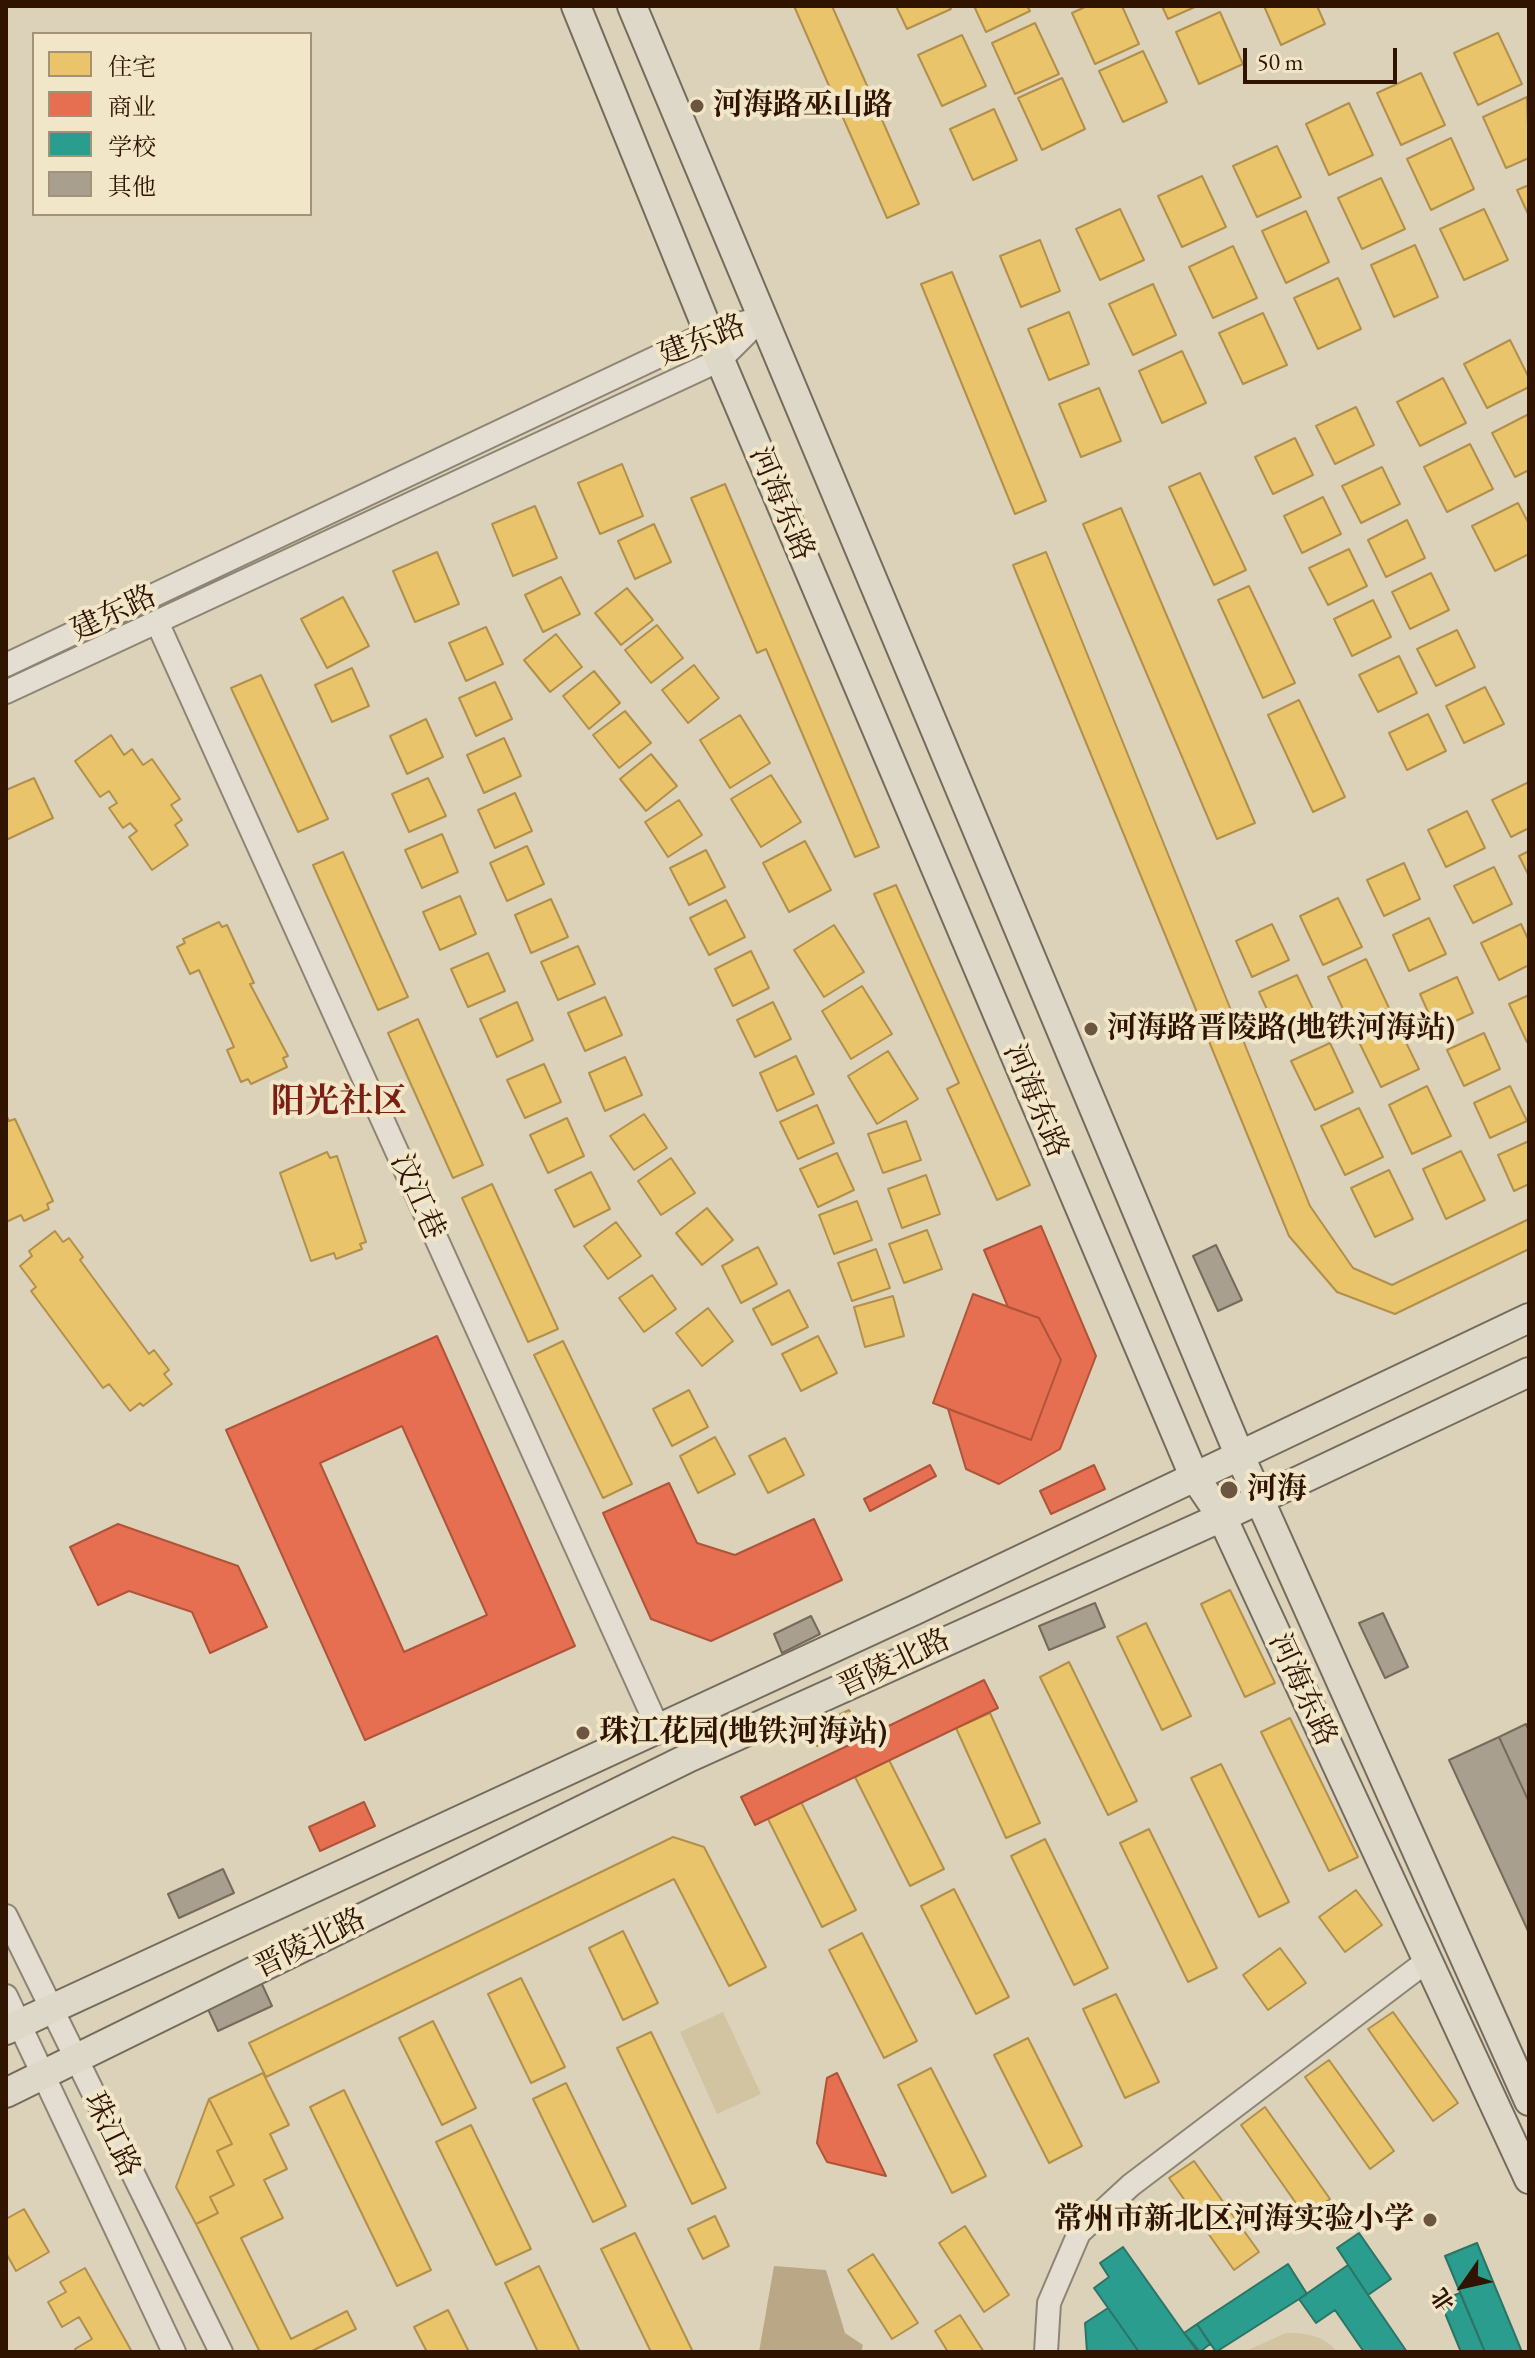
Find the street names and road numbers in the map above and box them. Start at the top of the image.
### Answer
street label: 建东路 [654,308,750,374]
street label: 河海东路 [741,442,821,566]
street label: 建东路 [66,579,162,649]
street label: 河海东路 [995,1039,1075,1163]
street label: 汶江巷 [382,1149,452,1245]
street label: 晋陵北路 [832,1622,956,1706]
street label: 河海东路 [1260,1628,1344,1752]
street label: 晋陵北路 [248,1902,372,1986]
street label: 珠江路 [75,2087,147,2183]

